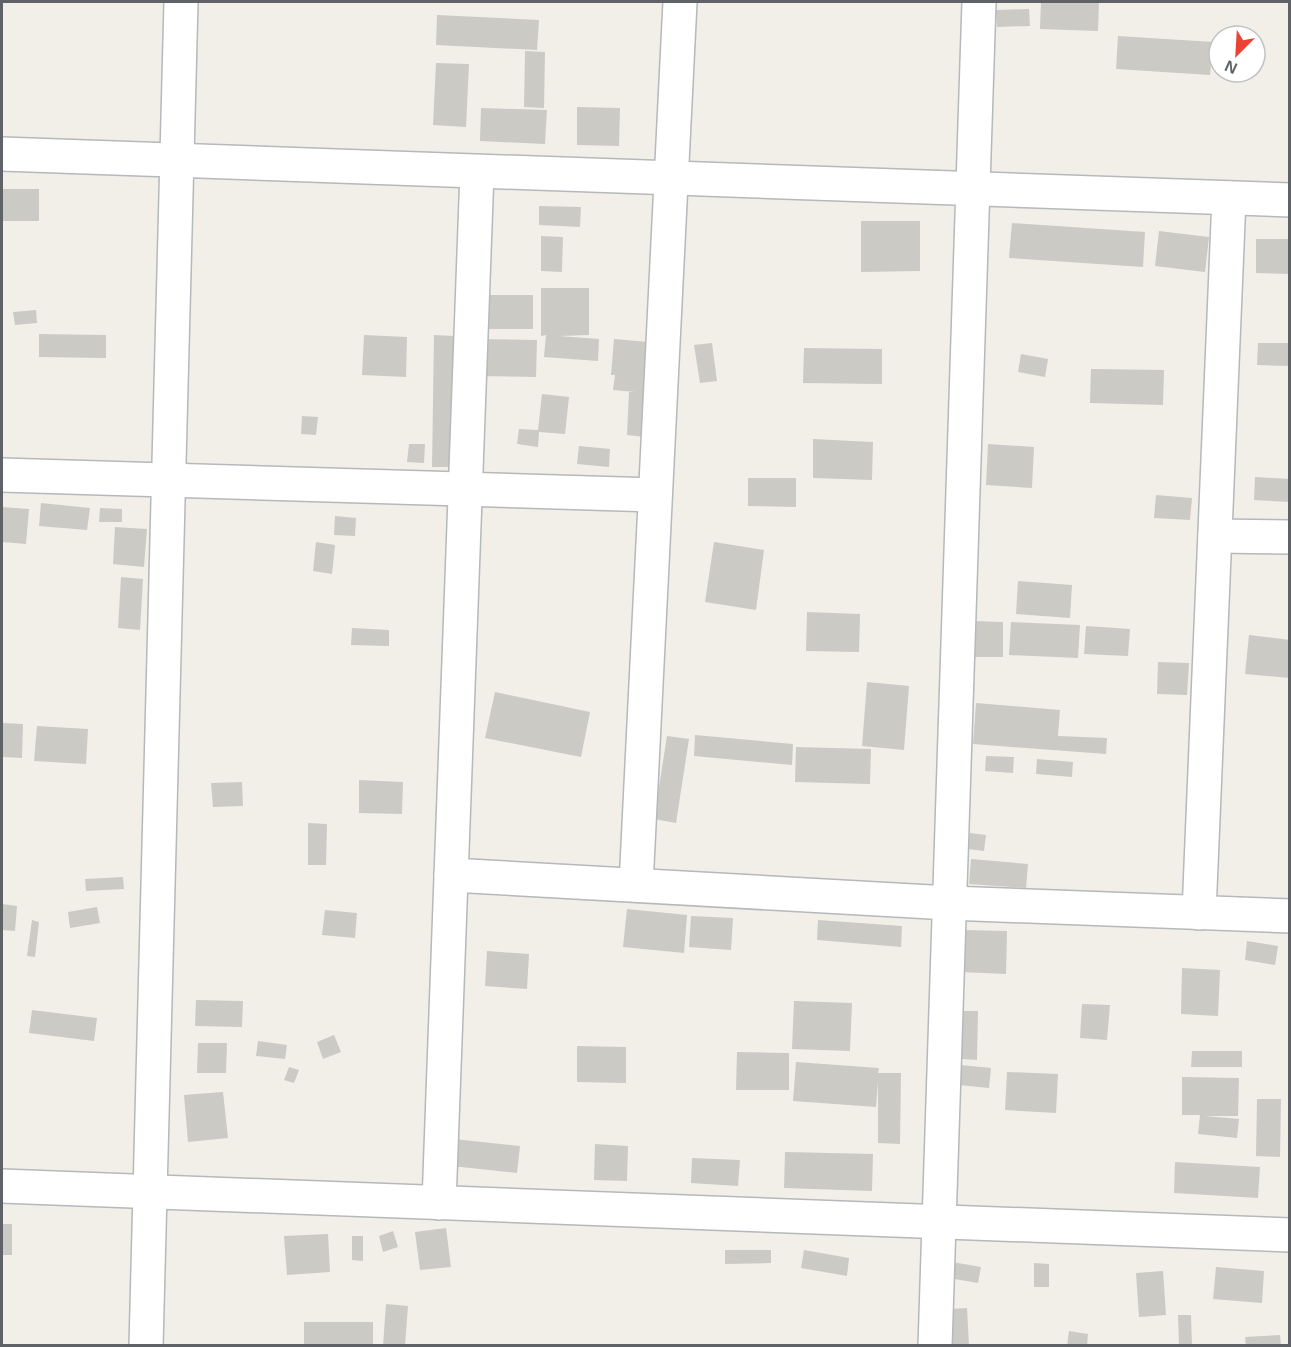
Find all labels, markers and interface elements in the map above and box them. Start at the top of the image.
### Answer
north arrow [1207,24,1267,84]
text: N [1222,57,1240,77]

